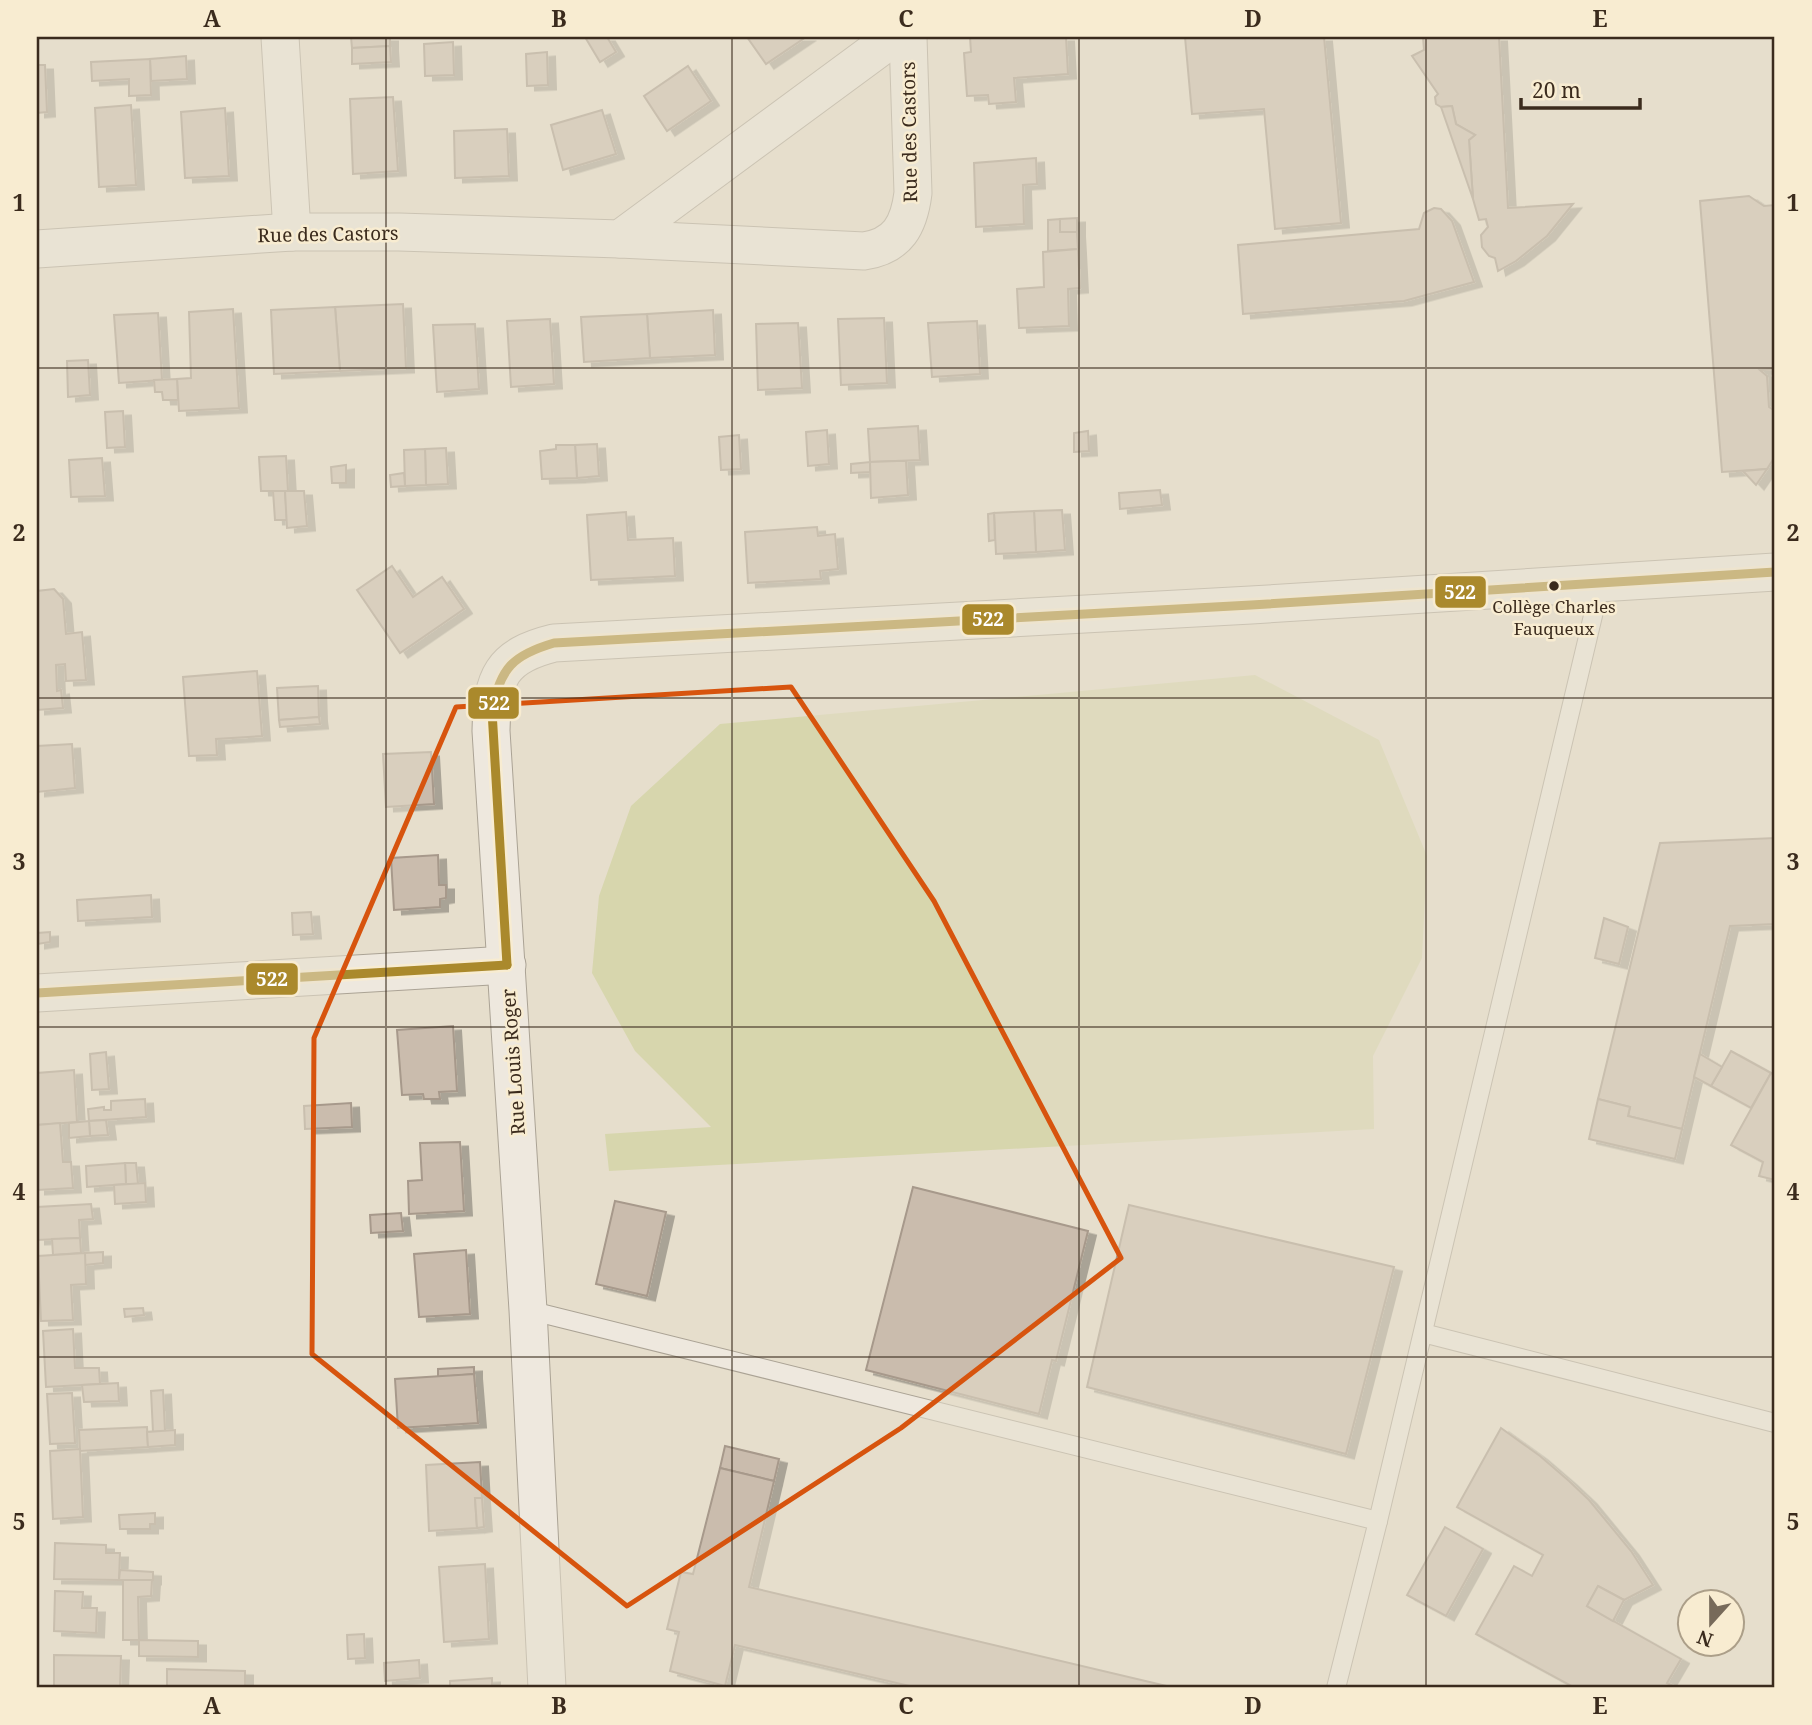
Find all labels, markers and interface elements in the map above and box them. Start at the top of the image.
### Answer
text: A [203,2,221,34]
text: B [551,2,567,34]
text: C [898,2,914,34]
text: D [1244,2,1262,34]
text: E [1592,2,1608,34]
street label: Rue des Castors [895,61,923,203]
scale bar [1521,66,1640,110]
text: 20 m [1532,76,1581,104]
text: 1 [13,186,26,218]
text: 1 [1787,186,1800,218]
street label: Rue des Castors [257,220,399,248]
text: 2 [13,516,26,548]
text: 2 [1787,516,1800,548]
line badge: 522 [1434,575,1487,609]
text: 522 [1444,579,1476,605]
marker: Collège Charles Fauqueux [1547,579,1561,593]
place label: Collège Charles Fauqueux [1492,595,1616,640]
line badge: 522 [961,603,1015,636]
text: 522 [972,606,1004,632]
line badge: 522 [467,686,520,720]
text: 522 [478,690,510,716]
text: 3 [13,845,26,877]
text: 3 [1787,845,1800,877]
line badge: 522 [245,962,299,996]
text: 522 [256,966,288,992]
street label: Rue Louis Roger [495,988,531,1136]
text: 4 [13,1175,26,1207]
text: 4 [1787,1175,1800,1207]
text: 5 [13,1505,26,1537]
text: 5 [1787,1505,1800,1537]
north arrow [1675,1588,1745,1658]
text: N [1693,1624,1717,1654]
text: A [203,1689,221,1721]
text: B [551,1689,567,1721]
text: C [898,1689,914,1721]
text: D [1244,1689,1262,1721]
text: E [1592,1689,1608,1721]

